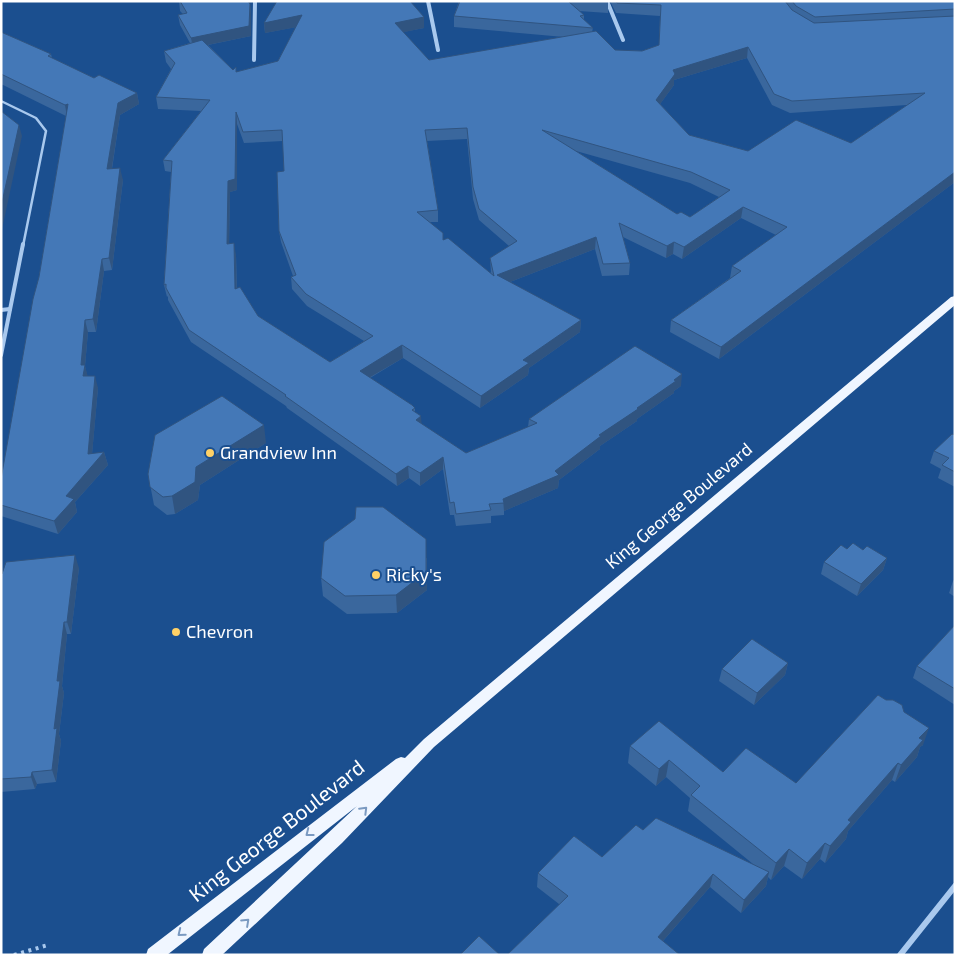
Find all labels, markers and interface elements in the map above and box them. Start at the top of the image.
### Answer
street label: King George Boulevard [600,437,756,573]
place label: Grandview Inn [220,441,337,463]
marker: Grandview Inn [204,447,216,459]
place label: Ricky's [386,563,442,585]
marker: Ricky's [370,569,382,581]
place label: Chevron [186,620,254,642]
marker: Chevron [170,626,182,638]
street label: King George Boulevard [183,754,369,906]
one-way arrow [358,806,367,815]
one-way arrow [306,827,315,836]
one-way arrow [240,918,249,927]
one-way arrow [178,927,187,935]

